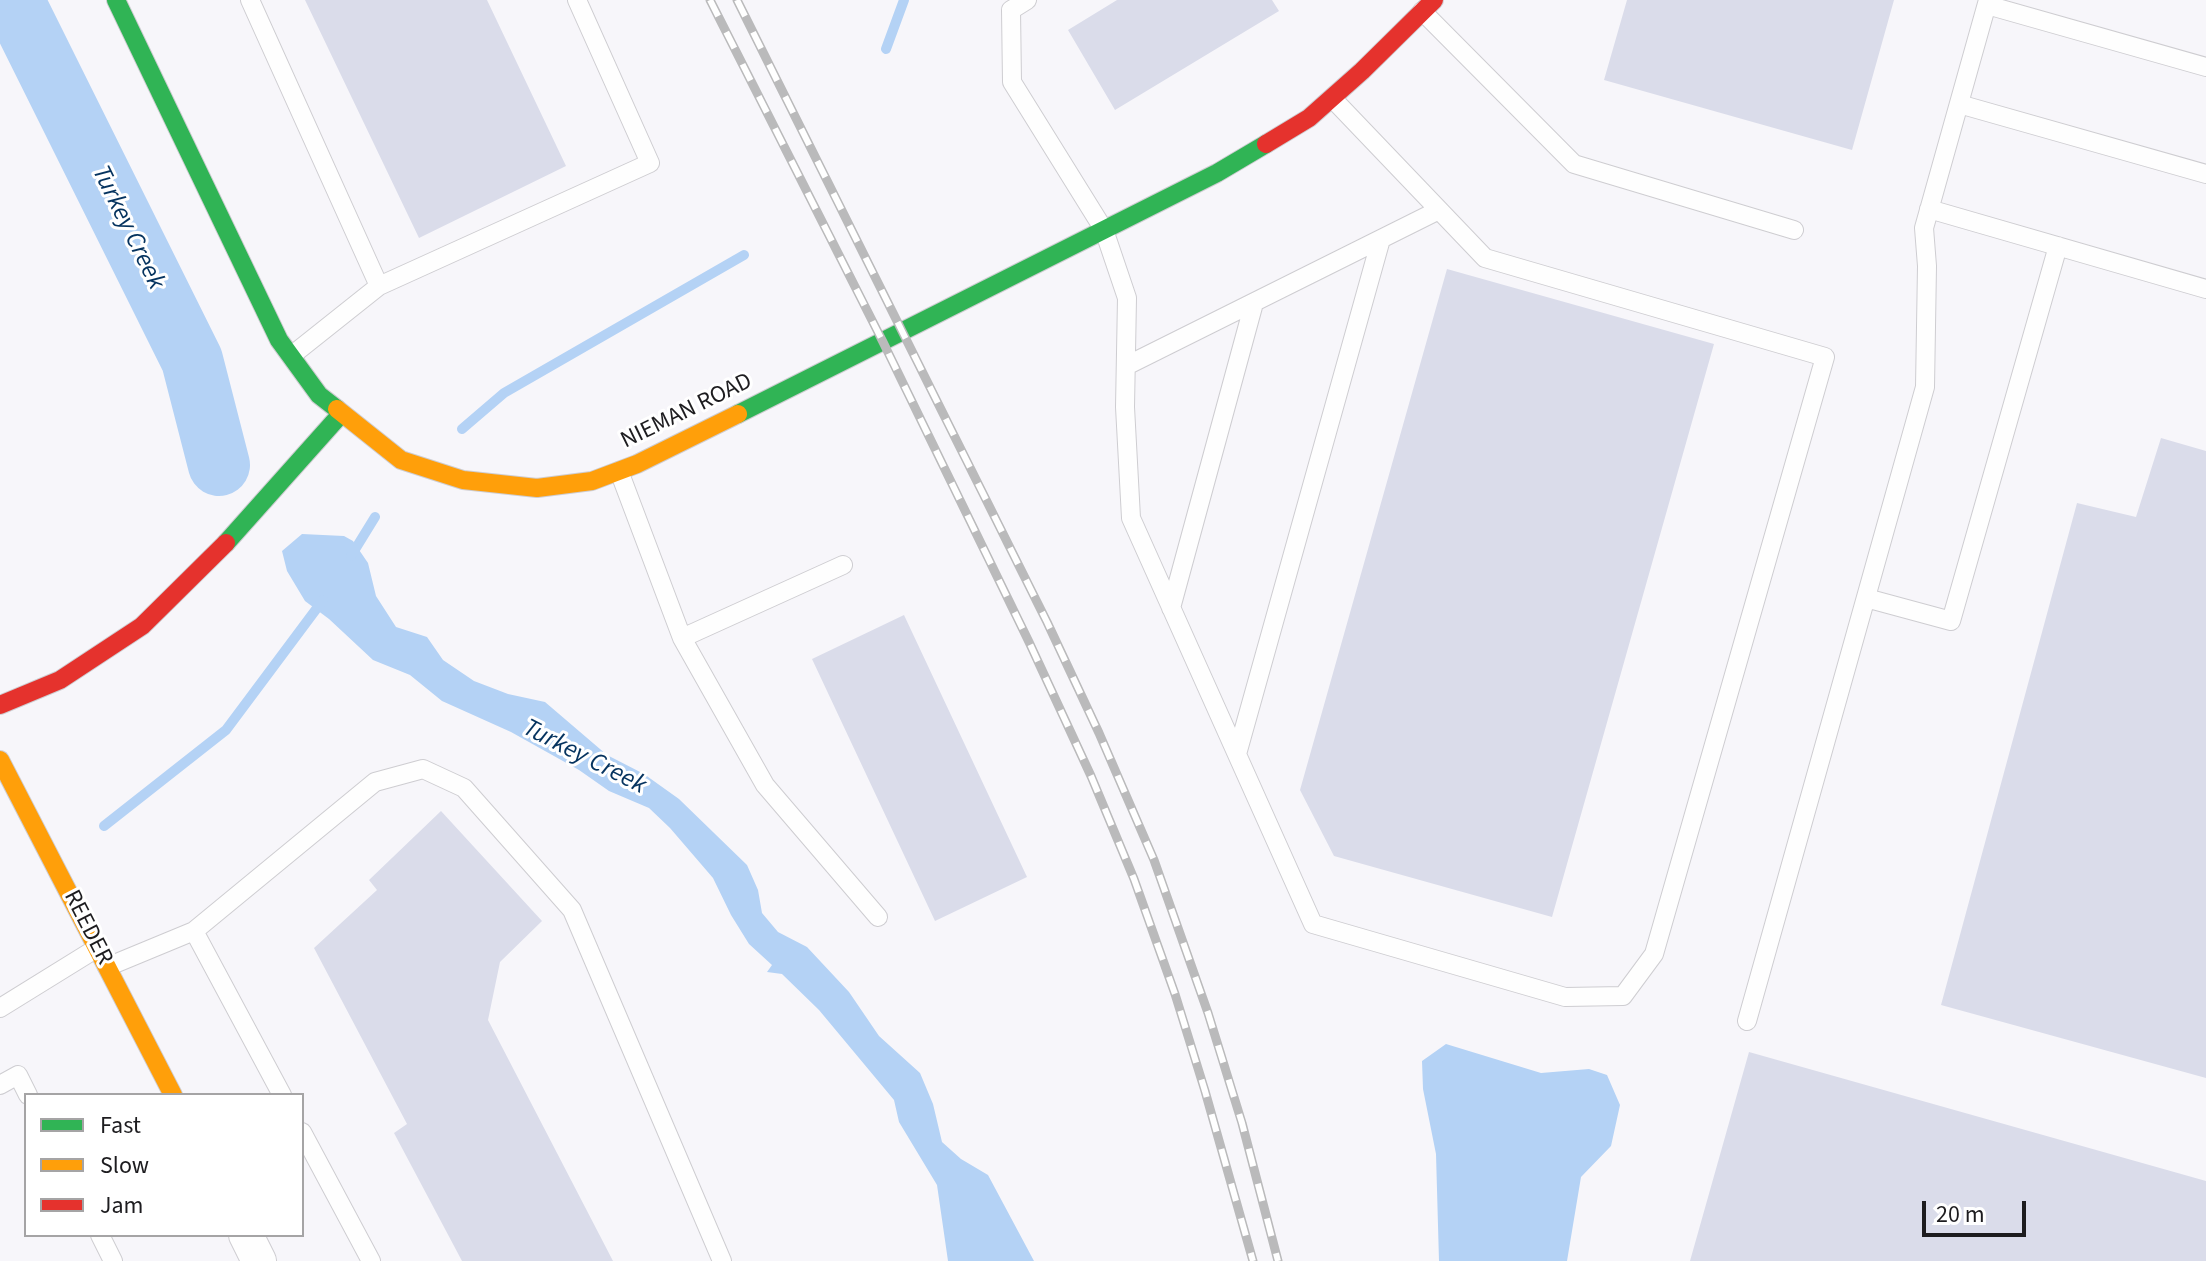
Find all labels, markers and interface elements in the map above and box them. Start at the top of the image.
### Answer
water label: Turkey Creek [84,161,170,295]
street label: NIEMAN ROAD [617,368,757,456]
water label: Turkey Creek [517,714,651,802]
street label: REEDER [56,886,118,970]
legend [24,1093,304,1237]
text: Fast [100,1108,141,1143]
text: Slow [100,1148,149,1183]
scale bar [1926,1185,2030,1235]
text: Jam [100,1188,144,1223]
text: 20 m [1936,1197,1985,1232]

